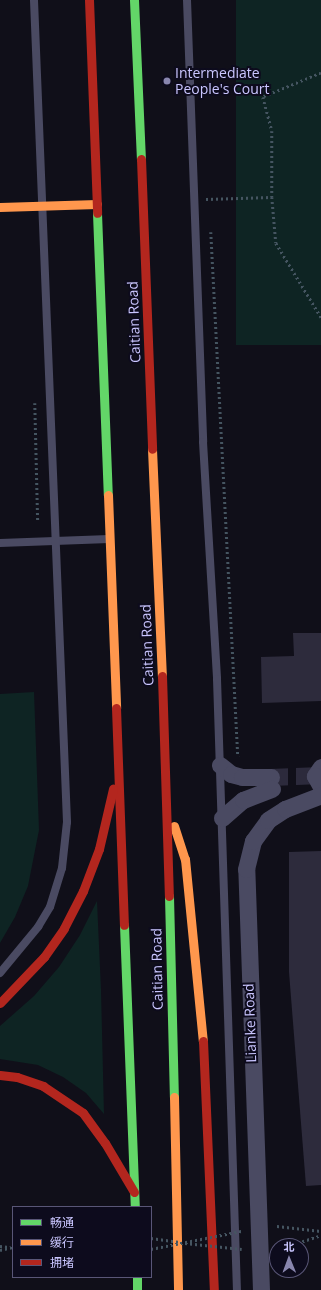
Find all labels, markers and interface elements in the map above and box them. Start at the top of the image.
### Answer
place label: Intermediate People's Court [175,65,270,98]
marker: Intermediate People's Court [162,76,172,86]
street label: Caitian Road [124,281,144,363]
street label: Caitian Road [137,604,157,686]
street label: Caitian Road [148,928,166,1010]
street label: Lianke Road [240,983,260,1063]
legend [12,1206,152,1278]
text: 畅通 [50,1214,74,1231]
text: 缓行 [50,1234,74,1251]
north arrow [269,1238,309,1278]
text: 北 [283,1239,294,1254]
text: 拥堵 [50,1254,74,1271]

